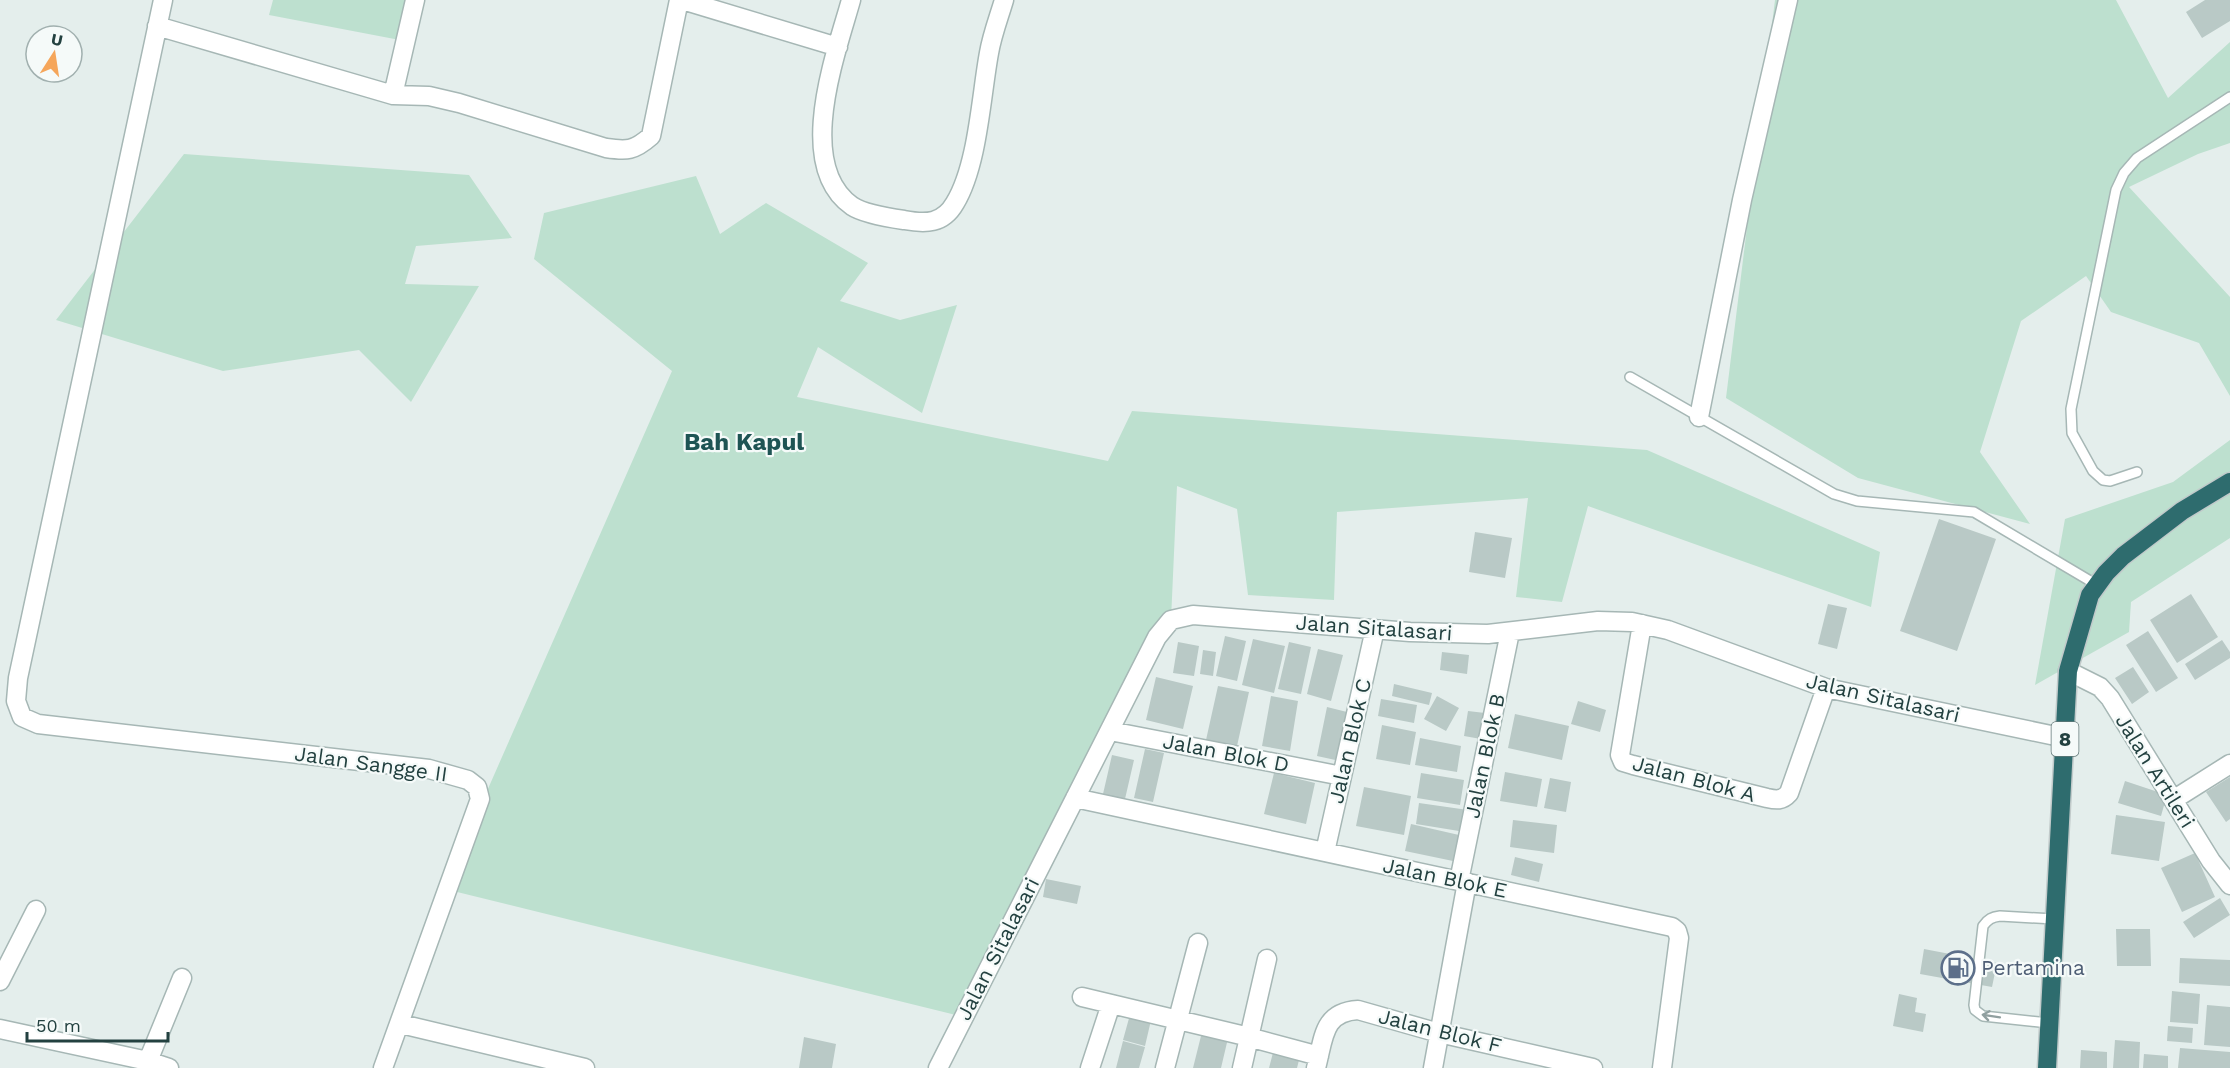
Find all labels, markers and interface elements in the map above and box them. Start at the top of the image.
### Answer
north arrow [24,24,84,84]
text: U [49,29,65,50]
district label: Bah Kapul [684,428,804,456]
street label: Jalan Sitalasari [1295,610,1453,645]
street label: Jalan Sitalasari [1804,668,1962,727]
street label: Jalan Blok C [1323,676,1376,806]
street label: Jalan Blok B [1459,691,1510,821]
street label: Jalan Artileri [2110,709,2200,832]
road number: 8 [2052,722,2078,756]
street label: Jalan Blok D [1161,728,1291,777]
street label: Jalan Sangge II [293,740,449,787]
street label: Jalan Blok A [1630,750,1758,807]
street label: Jalan Blok E [1381,852,1510,903]
street label: Jalan Sitalasari [951,873,1044,1024]
fuel station icon: Pertamina [1940,950,1976,986]
place label: Pertamina [1981,955,2085,980]
street label: Jalan Blok F [1376,1003,1504,1058]
scale bar [27,1005,168,1043]
one-way arrow [1982,1011,2001,1022]
text: 50 m [36,1015,81,1036]

